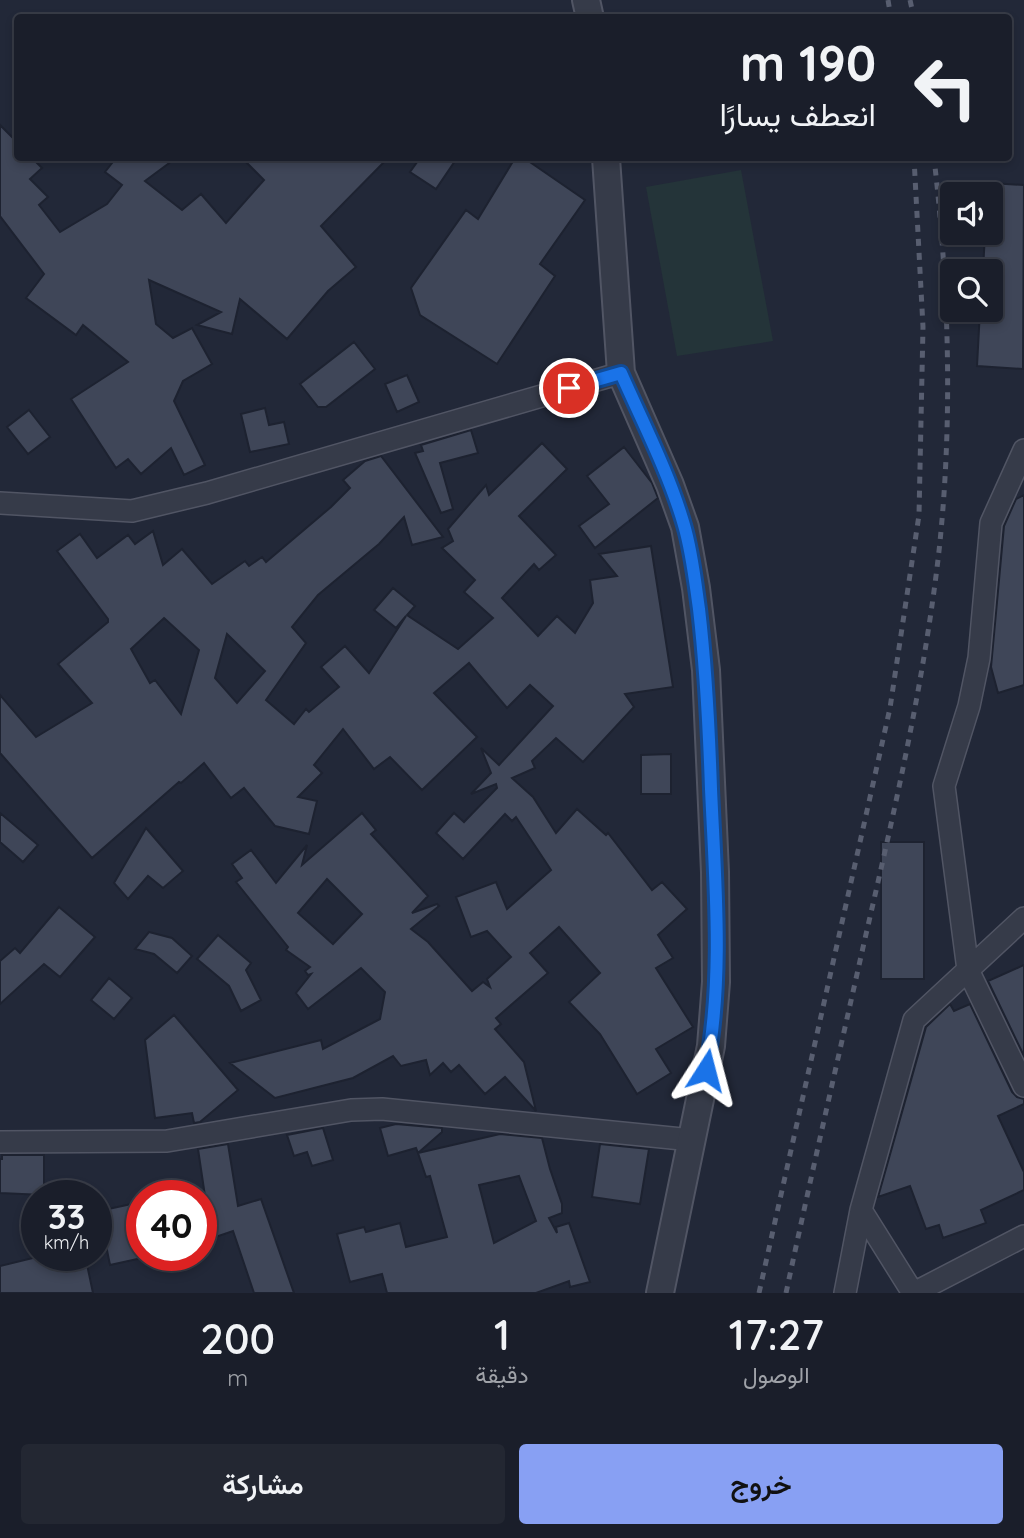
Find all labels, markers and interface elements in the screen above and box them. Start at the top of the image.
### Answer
text: 190 m [740,32,876,93]
icon: left [900,42,991,133]
text: انعطف يسارًا [720,94,876,134]
map controls [940,182,1003,322]
button: sound [940,182,1003,245]
button: search [940,259,1003,322]
pin [539,358,599,418]
icon: arrive [550,369,588,407]
position arrow [669,1033,743,1107]
speed limit sign: 40 [126,1180,217,1271]
text: 33 [48,1194,85,1238]
text: km/h [44,1231,89,1254]
text: 1 [494,1308,510,1361]
text: 17:27 [729,1308,824,1361]
text: 200 [200,1312,275,1365]
text: دقيقة [475,1360,529,1389]
text: الوصول [743,1360,809,1389]
text: m [227,1363,248,1392]
button: مشاركة [21,1444,505,1524]
button: خروج [519,1444,1003,1524]

